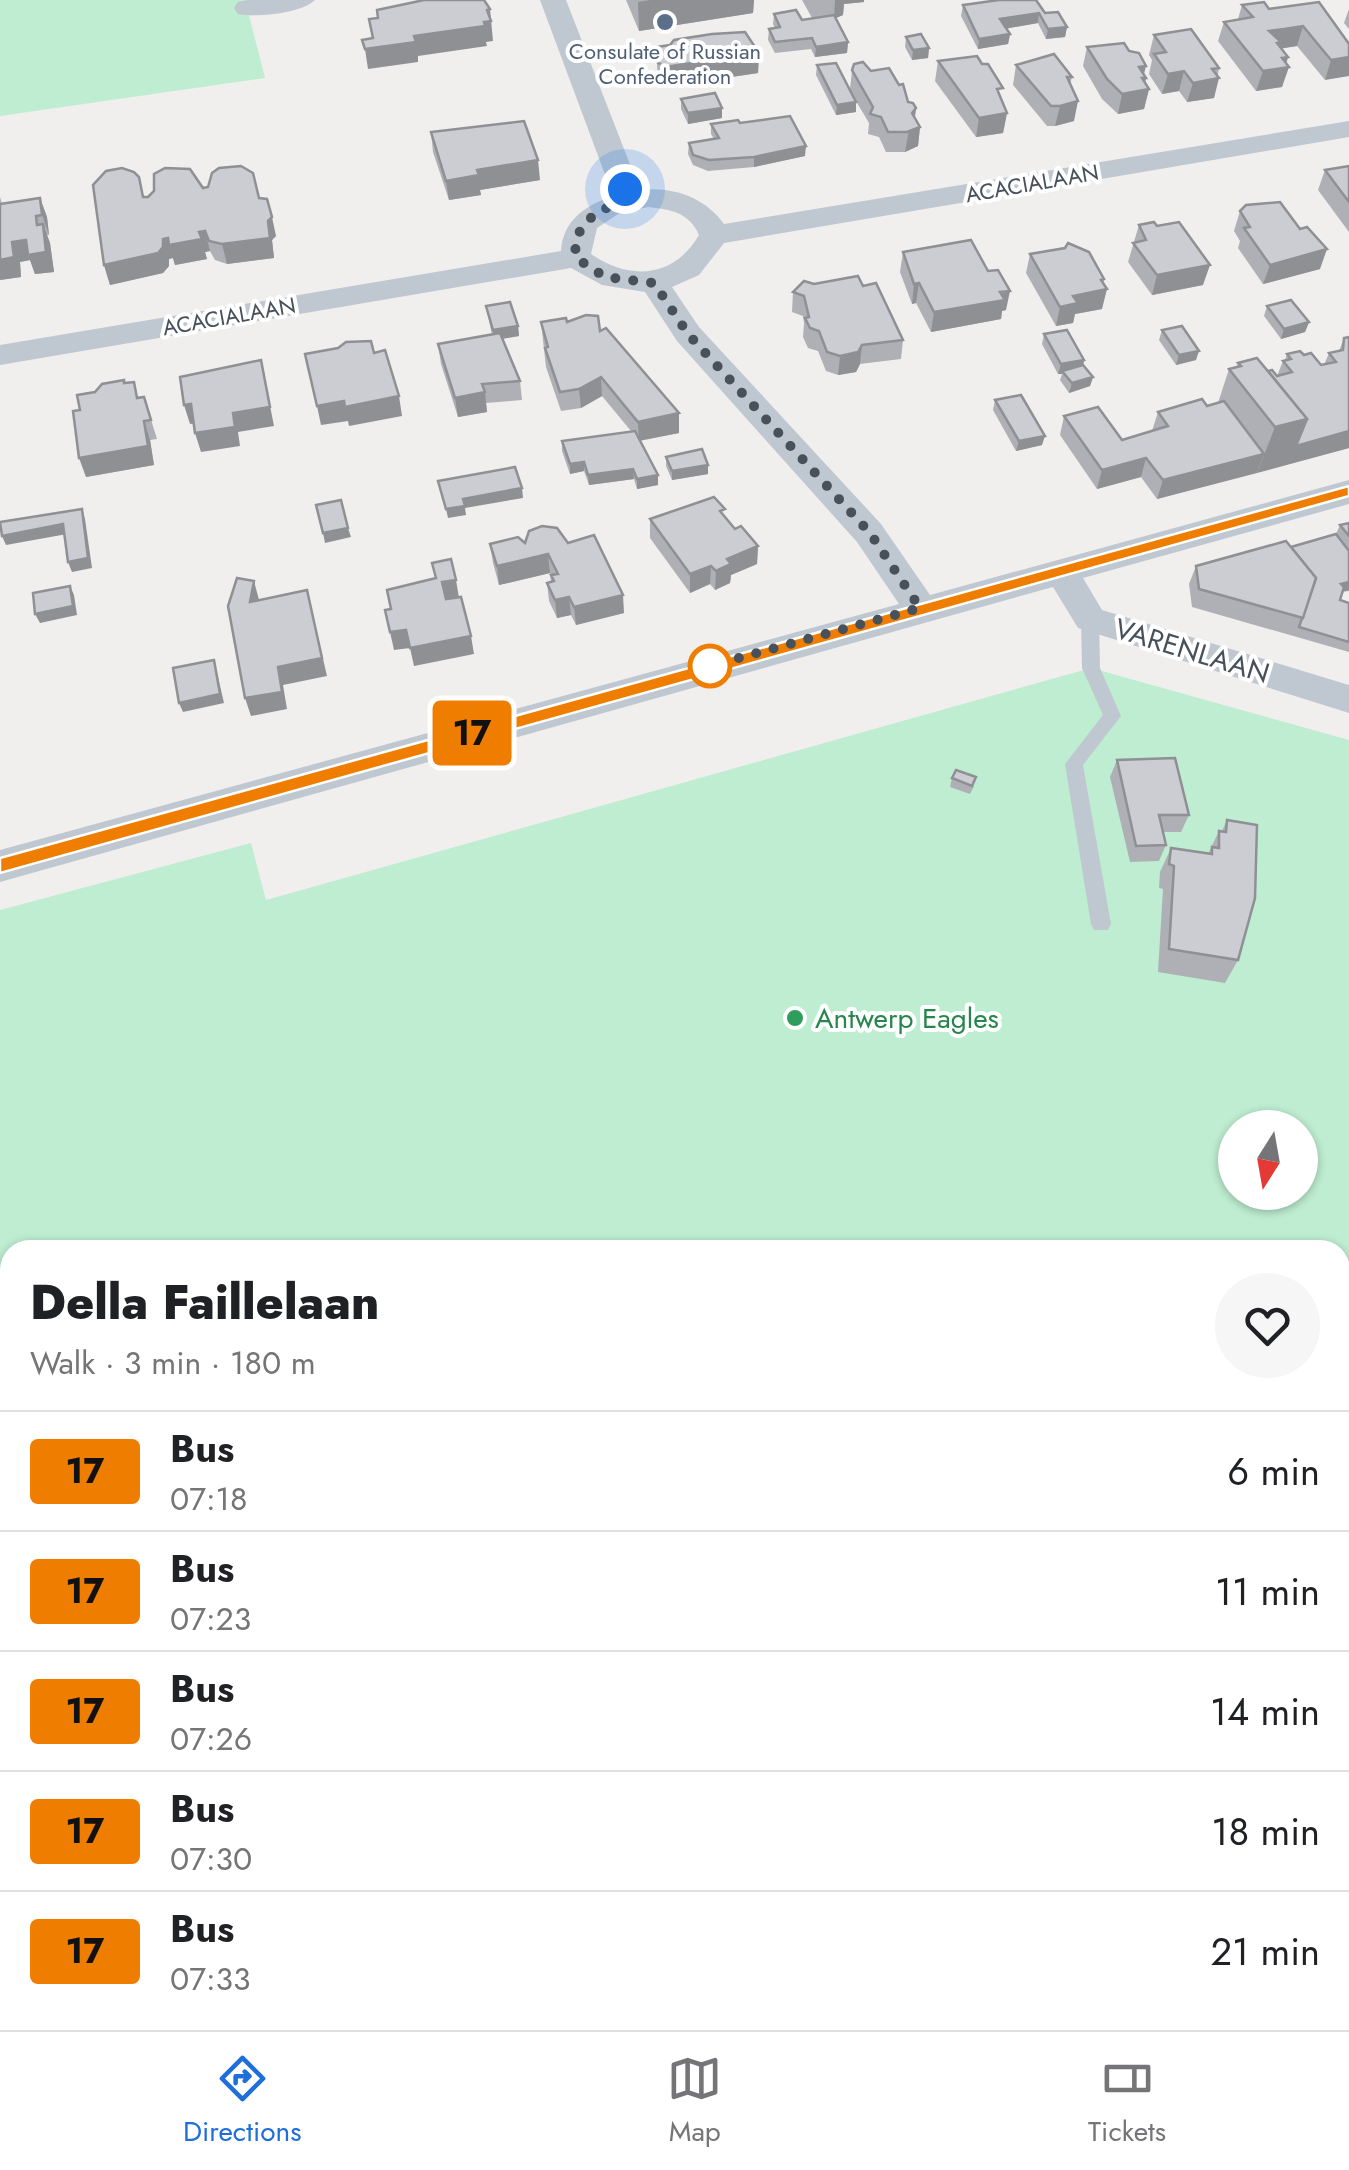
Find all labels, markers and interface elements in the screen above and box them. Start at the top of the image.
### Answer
marker: Consulate of Russian Confederation [654,11,676,33]
place label: Consulate of Russian Confederation [569,35,761,92]
street label: ACACIALAAN [963,156,1101,210]
your location [600,164,650,214]
street label: ACACIALAAN [160,289,298,343]
street label: VARENLAAN [1110,608,1274,694]
unlabelled marker [689,645,731,687]
line badge: 17 [427,700,517,766]
text: 17 [453,708,491,758]
place label: Antwerp Eagles [815,998,999,1039]
marker: Antwerp Eagles [784,1007,806,1029]
north arrow [1218,1110,1318,1210]
map controls [1218,1110,1318,1210]
text: Della Faillelaan [30,1268,379,1337]
button: heart [1215,1273,1320,1378]
text: Walk · 3 min · 180 m [30,1340,316,1386]
text: Bus [170,1421,234,1476]
text: 6 min [1227,1444,1320,1499]
text: 17 [66,1446,104,1496]
text: 07:18 [170,1476,247,1522]
text: Bus [170,1541,234,1596]
text: 11 min [1215,1564,1320,1619]
text: 17 [66,1566,104,1616]
text: 07:23 [170,1596,251,1642]
text: Bus [170,1661,234,1716]
text: 14 min [1210,1684,1320,1739]
text: 17 [66,1686,104,1736]
text: 07:26 [170,1716,252,1762]
text: Bus [170,1781,234,1836]
text: 18 min [1211,1804,1320,1859]
text: 17 [66,1806,104,1856]
text: 07:30 [170,1836,252,1882]
text: Bus [170,1901,234,1956]
text: 21 min [1210,1924,1320,1979]
text: 17 [66,1926,104,1976]
text: 07:33 [170,1956,251,2002]
tab: Directions [183,2051,301,2152]
tab: Map [667,2051,722,2152]
tab: Tickets [1088,2051,1166,2152]

